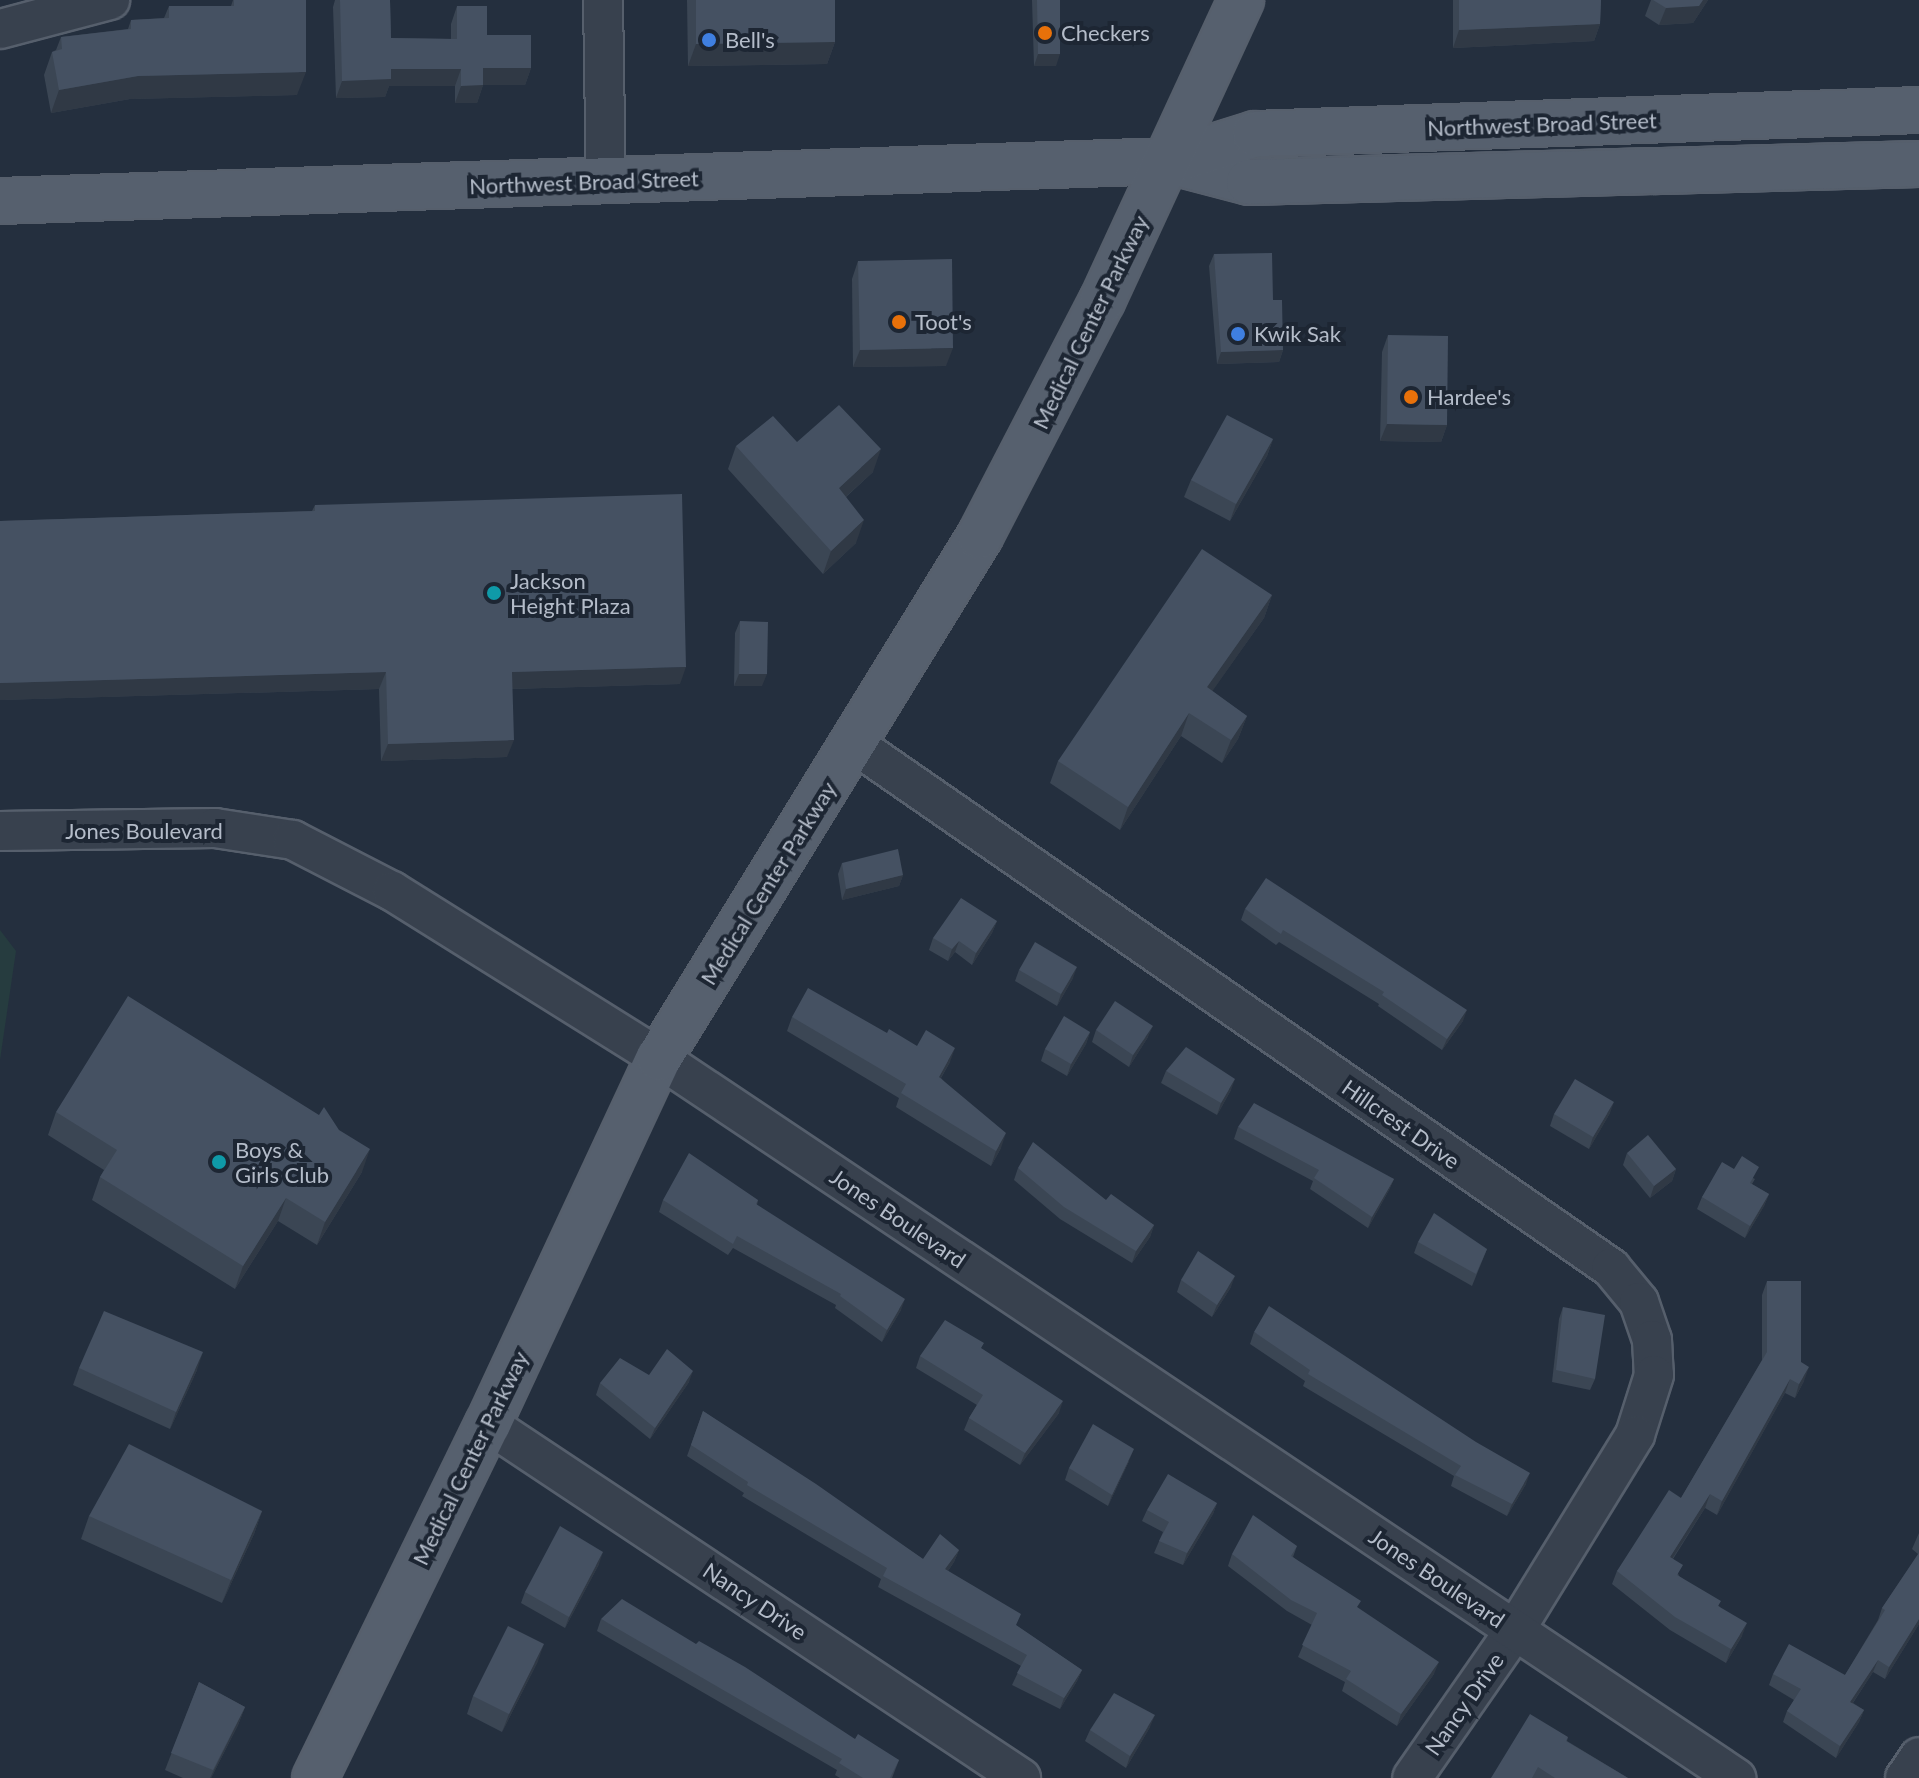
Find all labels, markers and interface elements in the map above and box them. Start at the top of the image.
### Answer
place label: Checkers [1061,20,1150,46]
marker: Checkers [1036,24,1054,42]
place label: Bell's [725,27,775,53]
marker: Bell's [700,31,718,49]
street label: Northwest Broad Street [1427,107,1657,141]
street label: Northwest Broad Street [469,165,699,199]
street label: Medical Center Parkway [1027,211,1153,433]
place label: Toot's [915,309,972,335]
marker: Toot's [890,313,908,331]
place label: Kwik Sak [1254,321,1341,347]
marker: Kwik Sak [1229,325,1247,343]
place label: Hardee's [1427,384,1511,410]
marker: Hardee's [1402,388,1420,406]
place label: Jackson Height Plaza [510,567,631,618]
marker: Jackson Height Plaza [485,584,503,602]
street label: Medical Center Parkway [695,776,841,990]
street label: Jones Boulevard [65,818,223,844]
street label: Hillcrest Drive [1337,1074,1465,1174]
place label: Boys & Girls Club [235,1136,329,1188]
marker: Boys & Girls Club [210,1153,228,1171]
street label: Jones Boulevard [825,1163,971,1273]
street label: Medical Center Parkway [407,1347,533,1569]
street label: Jones Boulevard [1364,1523,1510,1633]
street label: Nancy Drive [698,1557,812,1645]
street label: Nancy Drive [1419,1647,1509,1761]

